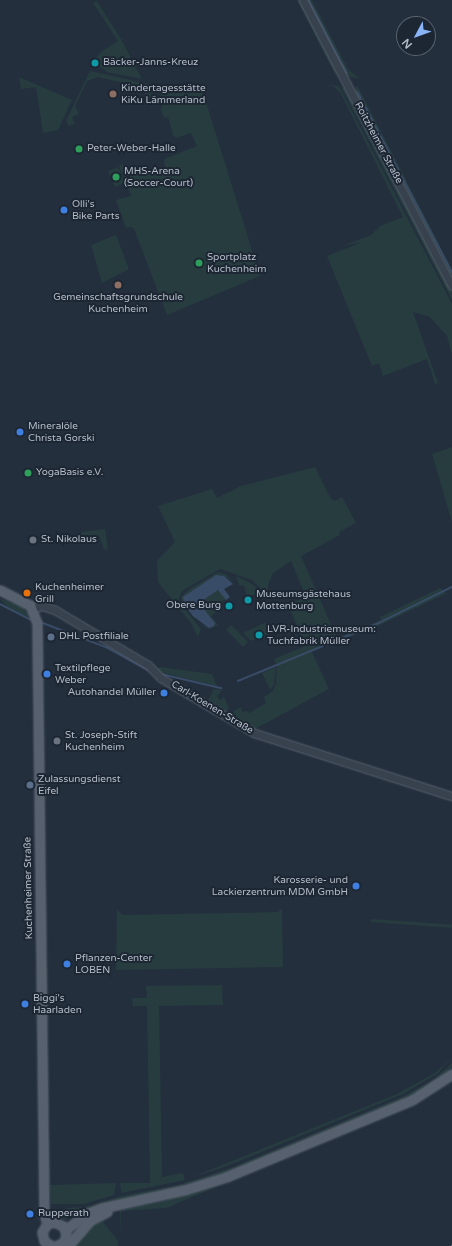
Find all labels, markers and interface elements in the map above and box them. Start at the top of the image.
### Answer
north arrow [396,16,436,56]
text: N [400,36,415,51]
place label: Bäcker-Janns-Kreuz [103,57,198,69]
marker: Bäcker-Janns-Kreuz [90,58,100,68]
place label: Kindertagesstätte KiKu Lämmerland [121,82,206,106]
marker: Kindertagesstätte KiKu Lämmerland [108,89,118,99]
street label: Roitzheimer Straße [351,100,405,186]
place label: Peter-Weber-Halle [87,143,176,155]
marker: Peter-Weber-Halle [74,144,84,154]
place label: MHS-Arena (Soccer-Court) [124,165,193,188]
marker: MHS-Arena (Soccer-Court) [111,172,121,182]
place label: Olli's Bike Parts [72,198,119,222]
marker: Olli's Bike Parts [59,205,69,215]
place label: Sportplatz Kuchenheim [207,251,266,274]
marker: Sportplatz Kuchenheim [194,258,204,268]
marker: Gemeinschaftsgrundschule Kuchenheim [113,280,123,290]
place label: Gemeinschaftsgrundschule Kuchenheim [53,291,183,314]
place label: Mineralöle Christa Gorski [28,420,94,444]
marker: Mineralöle Christa Gorski [15,427,25,437]
place label: YogaBasis e.V. [36,467,103,479]
marker: YogaBasis e.V. [23,468,33,478]
place label: St. Nikolaus [41,534,97,546]
marker: St. Nikolaus [28,535,38,545]
place label: Kuchenheimer Grill [35,581,104,604]
marker: Kuchenheimer Grill [22,588,32,598]
place label: Museumsgästehaus Mottenburg [256,588,351,612]
marker: Museumsgästehaus Mottenburg [243,595,253,605]
place label: Obere Burg [166,600,221,612]
marker: Obere Burg [224,601,234,611]
place label: LVR-Industriemuseum: Tuchfabrik Müller [267,623,376,646]
marker: LVR-Industriemuseum: Tuchfabrik Müller [254,630,264,640]
place label: DHL Postfiliale [59,631,129,643]
marker: DHL Postfiliale [46,632,56,642]
place label: Textilpflege Weber [55,662,111,686]
marker: Textilpflege Weber [42,669,52,679]
street label: Carl-Koenen-Straße [169,679,255,737]
place label: Autohandel Müller [68,687,156,699]
marker: Autohandel Müller [159,688,169,698]
place label: St. Joseph-Stift Kuchenheim [65,729,137,752]
marker: St. Joseph-Stift Kuchenheim [52,736,62,746]
place label: Zulassungsdienst Eifel [38,773,121,796]
marker: Zulassungsdienst Eifel [25,780,35,790]
street label: Kuchenheimer Straße [22,837,36,939]
place label: Karosserie- und Lackierzentrum MDM GmbH [212,874,348,898]
marker: Karosserie- und Lackierzentrum MDM GmbH [351,881,361,891]
place label: Pflanzen-Center LOBEN [75,952,152,976]
marker: Pflanzen-Center LOBEN [62,959,72,969]
place label: Biggi's Haarladen [33,992,82,1016]
marker: Biggi's Haarladen [20,999,30,1009]
place label: Rupperath [38,1208,89,1220]
marker: Rupperath [25,1209,35,1219]

